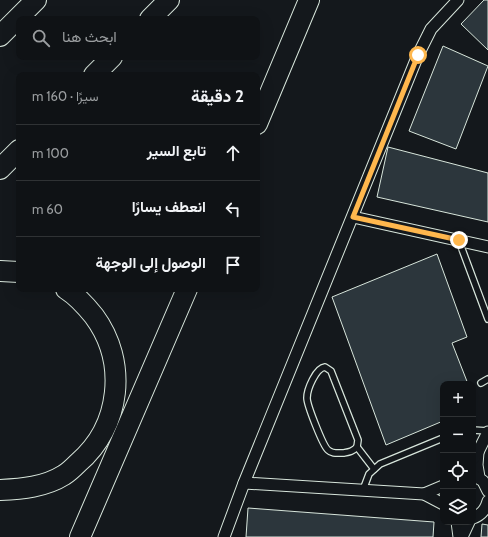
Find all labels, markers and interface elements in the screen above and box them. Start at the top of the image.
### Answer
search box [16,16,260,60]
icon: search [30,27,52,49]
text: ابحث هنا [62,28,117,46]
route start [409,46,427,64]
text: 2 دقيقة [191,86,244,106]
text: سيرًا · 160 m [32,88,99,104]
text: تابع السير [147,142,206,160]
icon: ahead [222,142,244,164]
text: 100 m [32,145,69,161]
text: انعطف يسارًا [132,198,206,216]
icon: left [222,198,244,220]
text: 60 m [32,201,63,217]
route end [450,231,468,249]
text: الوصول إلى الوجهة [96,254,206,272]
icon: arrive [222,254,244,276]
map controls [440,381,476,525]
button: + [440,381,476,417]
button: − [440,417,476,453]
button: locate [440,453,476,489]
button: layers [440,489,476,525]

